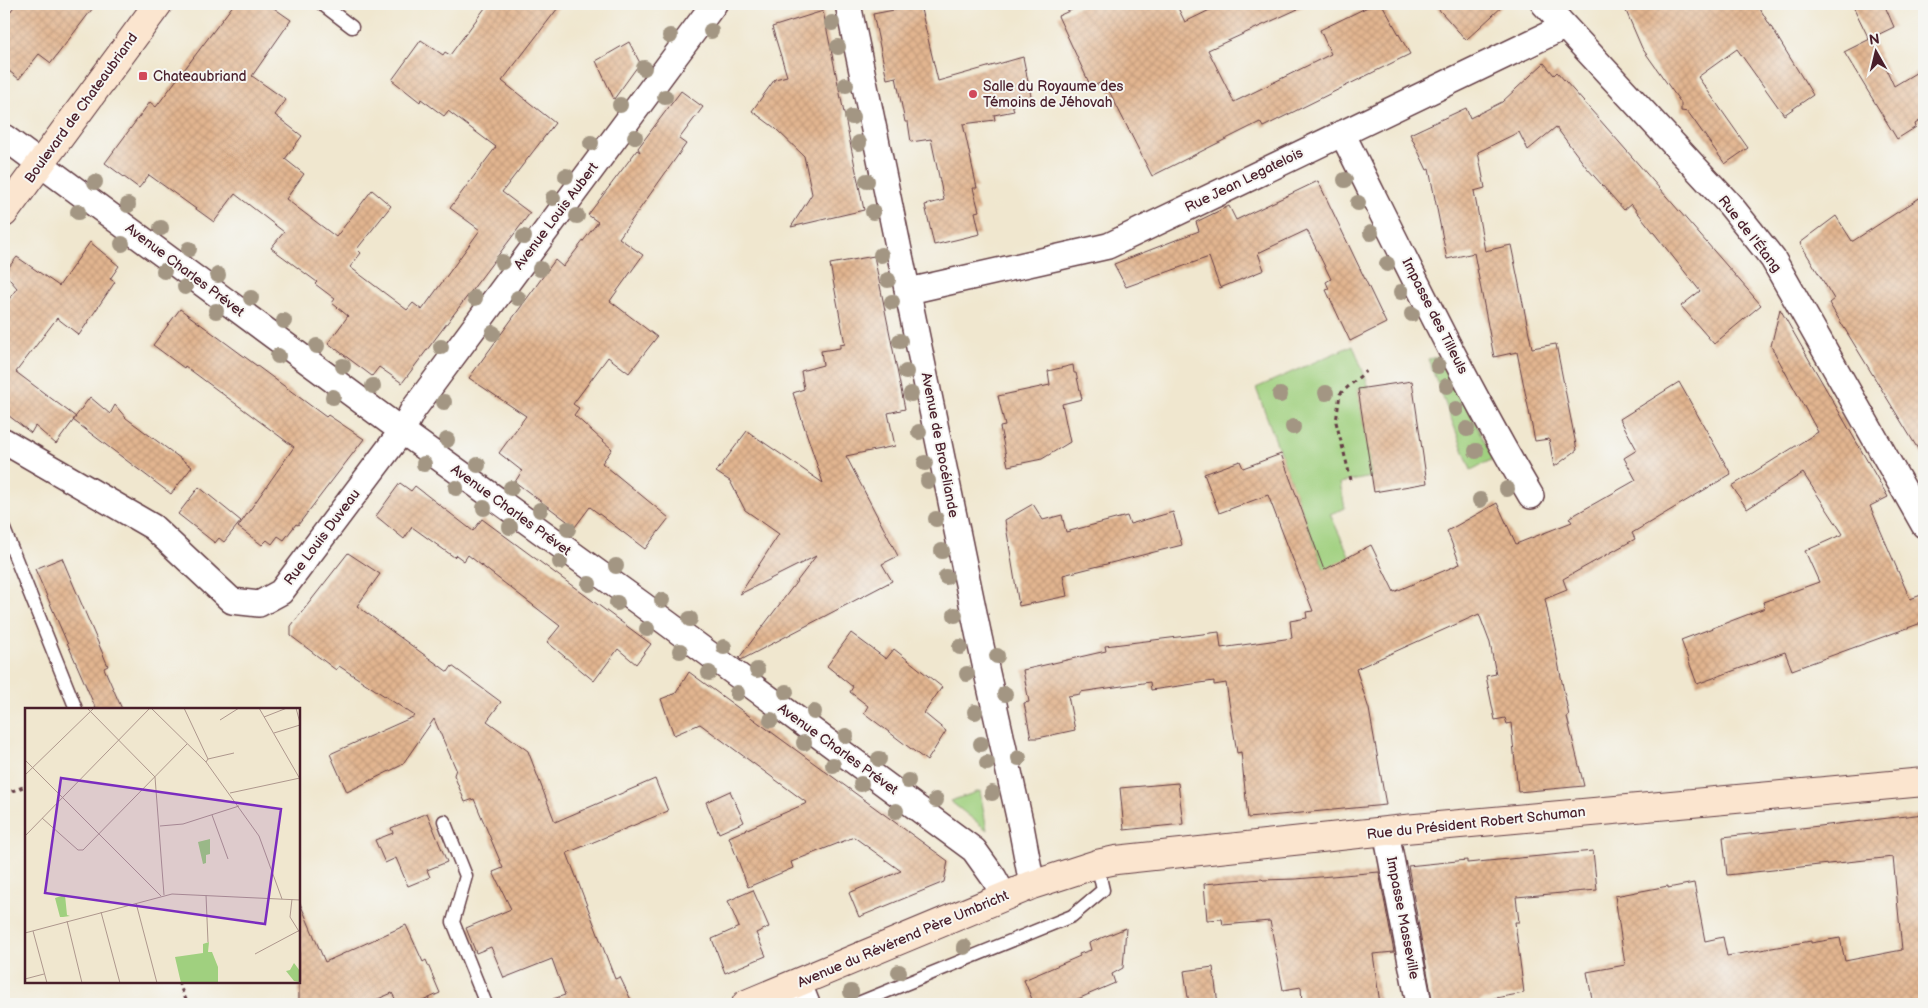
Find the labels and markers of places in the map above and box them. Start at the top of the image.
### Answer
place label: Chateaubriand [153,68,247,85]
marker: Chateaubriand [137,70,149,82]
place label: Salle du Royaume des Témoins de Jéhovah [983,78,1124,111]
marker: Salle du Royaume des Témoins de Jéhovah [967,88,979,100]

